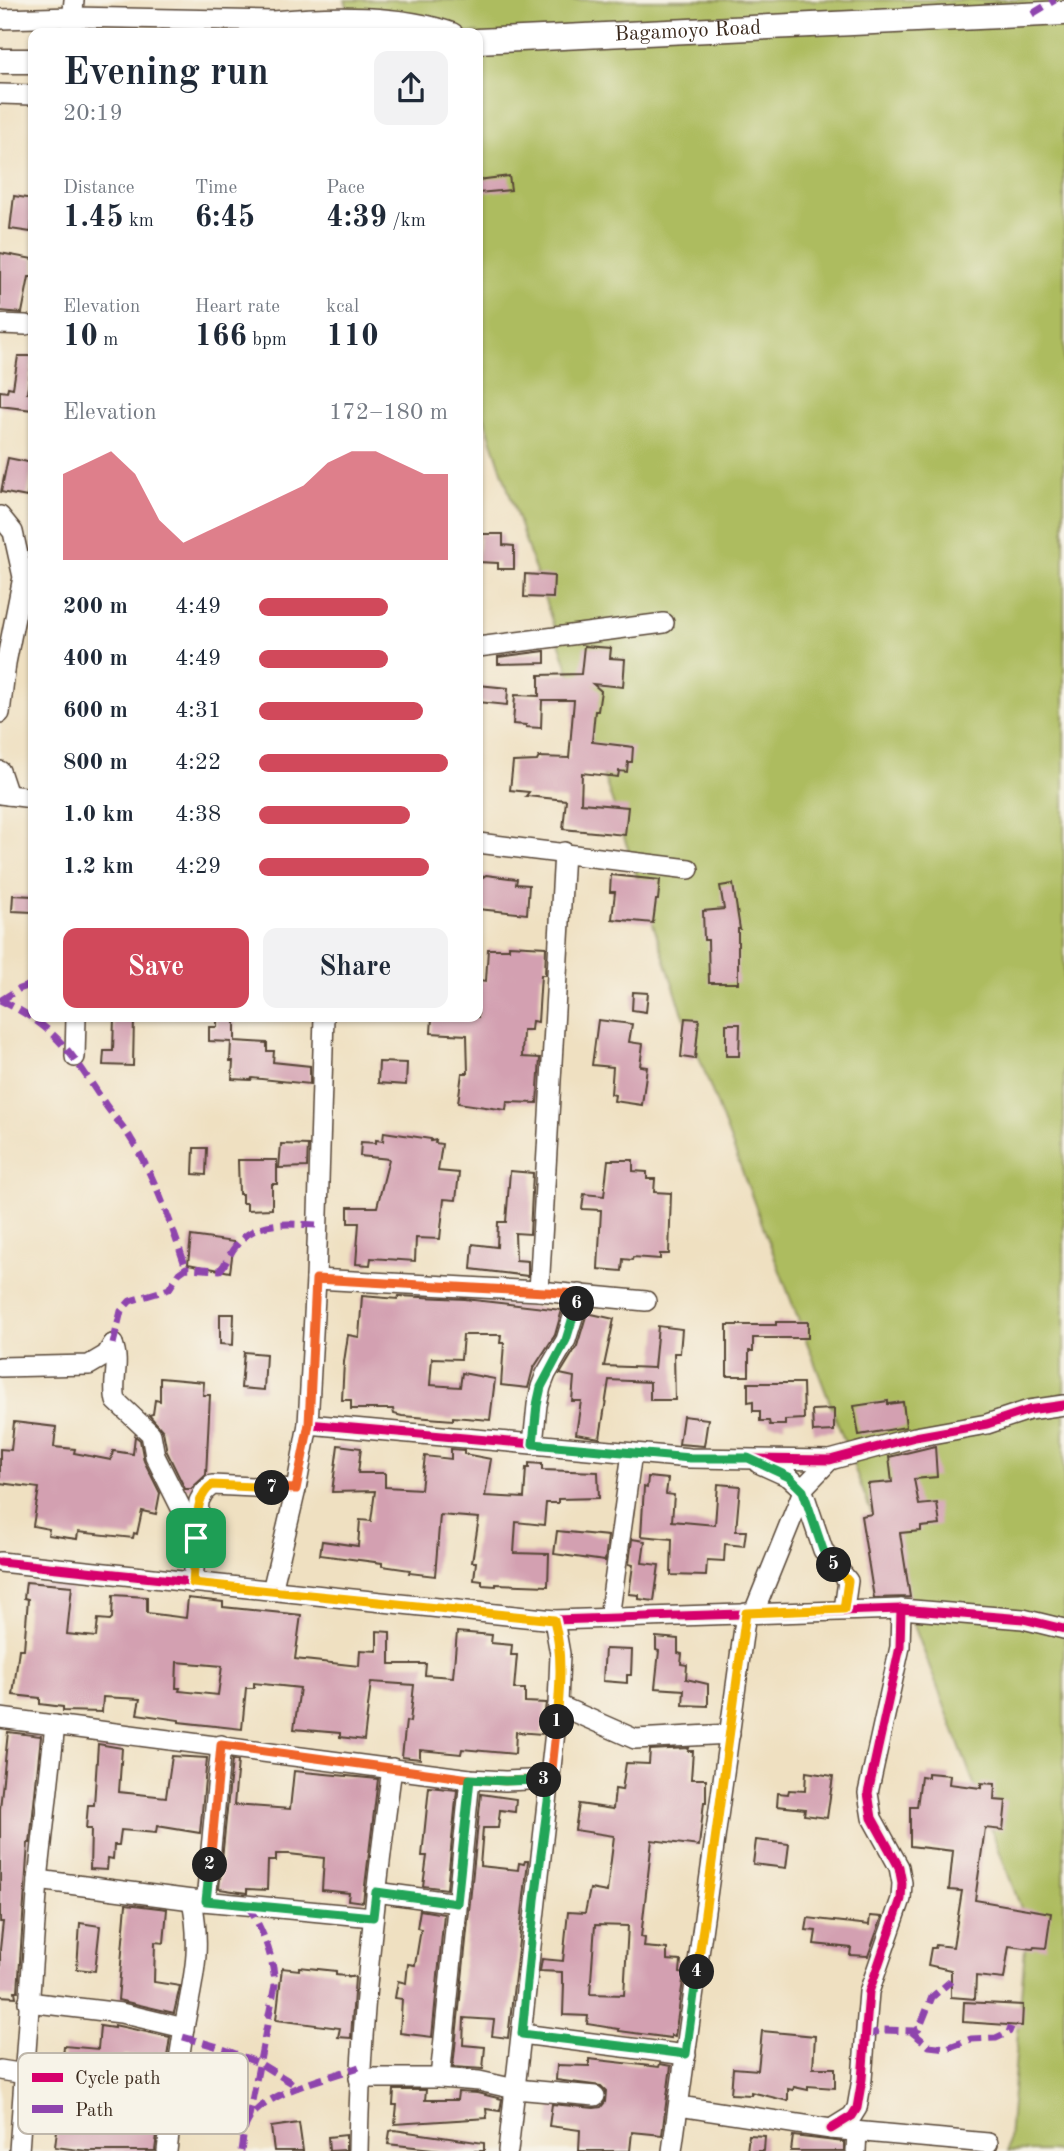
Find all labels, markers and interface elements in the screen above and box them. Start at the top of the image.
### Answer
street label: Bagamoyo Road [614,17,762,45]
button: share [374,51,448,125]
text: Evening run [63,55,269,93]
text: 20:19 [63,102,123,125]
text: Distance [63,179,135,198]
text: Time [195,179,237,198]
text: Pace [326,179,365,198]
text: 1.45 [63,203,124,233]
text: 6:45 [195,203,255,233]
text: 4:39 [326,203,387,233]
text: km [124,212,154,231]
text: /km [387,212,426,231]
text: Elevation [63,298,140,317]
text: Heart rate [195,298,280,317]
text: kcal [326,298,359,317]
text: 10 [63,322,98,352]
text: 166 [195,322,247,352]
text: 110 [326,322,379,352]
text: m [98,331,118,350]
text: bpm [247,331,287,350]
text: Elevation [63,401,157,424]
text: 172–180 m [329,401,448,424]
text: 200 m [63,595,128,618]
text: 4:49 [175,595,221,618]
text: 400 m [63,647,128,670]
text: 4:49 [175,647,221,670]
text: 600 m [63,699,128,722]
text: 4:31 [175,699,221,722]
text: 800 m [63,751,128,774]
text: 4:22 [175,751,221,774]
text: 1.0 km [63,803,134,826]
text: 4:38 [175,803,221,826]
text: 1.2 km [63,855,134,878]
text: 4:29 [175,855,221,878]
button: Save [63,928,249,1008]
button: Share [263,928,448,1008]
pin: 6 [560,1286,594,1322]
text: 6 [571,1294,582,1313]
pin: 7 [254,1470,290,1506]
text: 7 [266,1478,277,1497]
pin [166,1508,226,1568]
icon: arrive [177,1519,215,1557]
pin: 5 [816,1548,852,1582]
text: 5 [828,1555,839,1574]
pin: 1 [540,1704,574,1740]
text: 1 [551,1712,562,1731]
pin: 3 [526,1762,562,1798]
text: 3 [538,1770,549,1789]
pin: 2 [192,1848,228,1882]
text: 2 [204,1855,215,1874]
pin: 4 [680,1954,714,1990]
text: 4 [691,1962,702,1981]
legend [18,2053,248,2134]
text: Cycle path [75,2070,161,2089]
text: Path [75,2102,113,2121]

